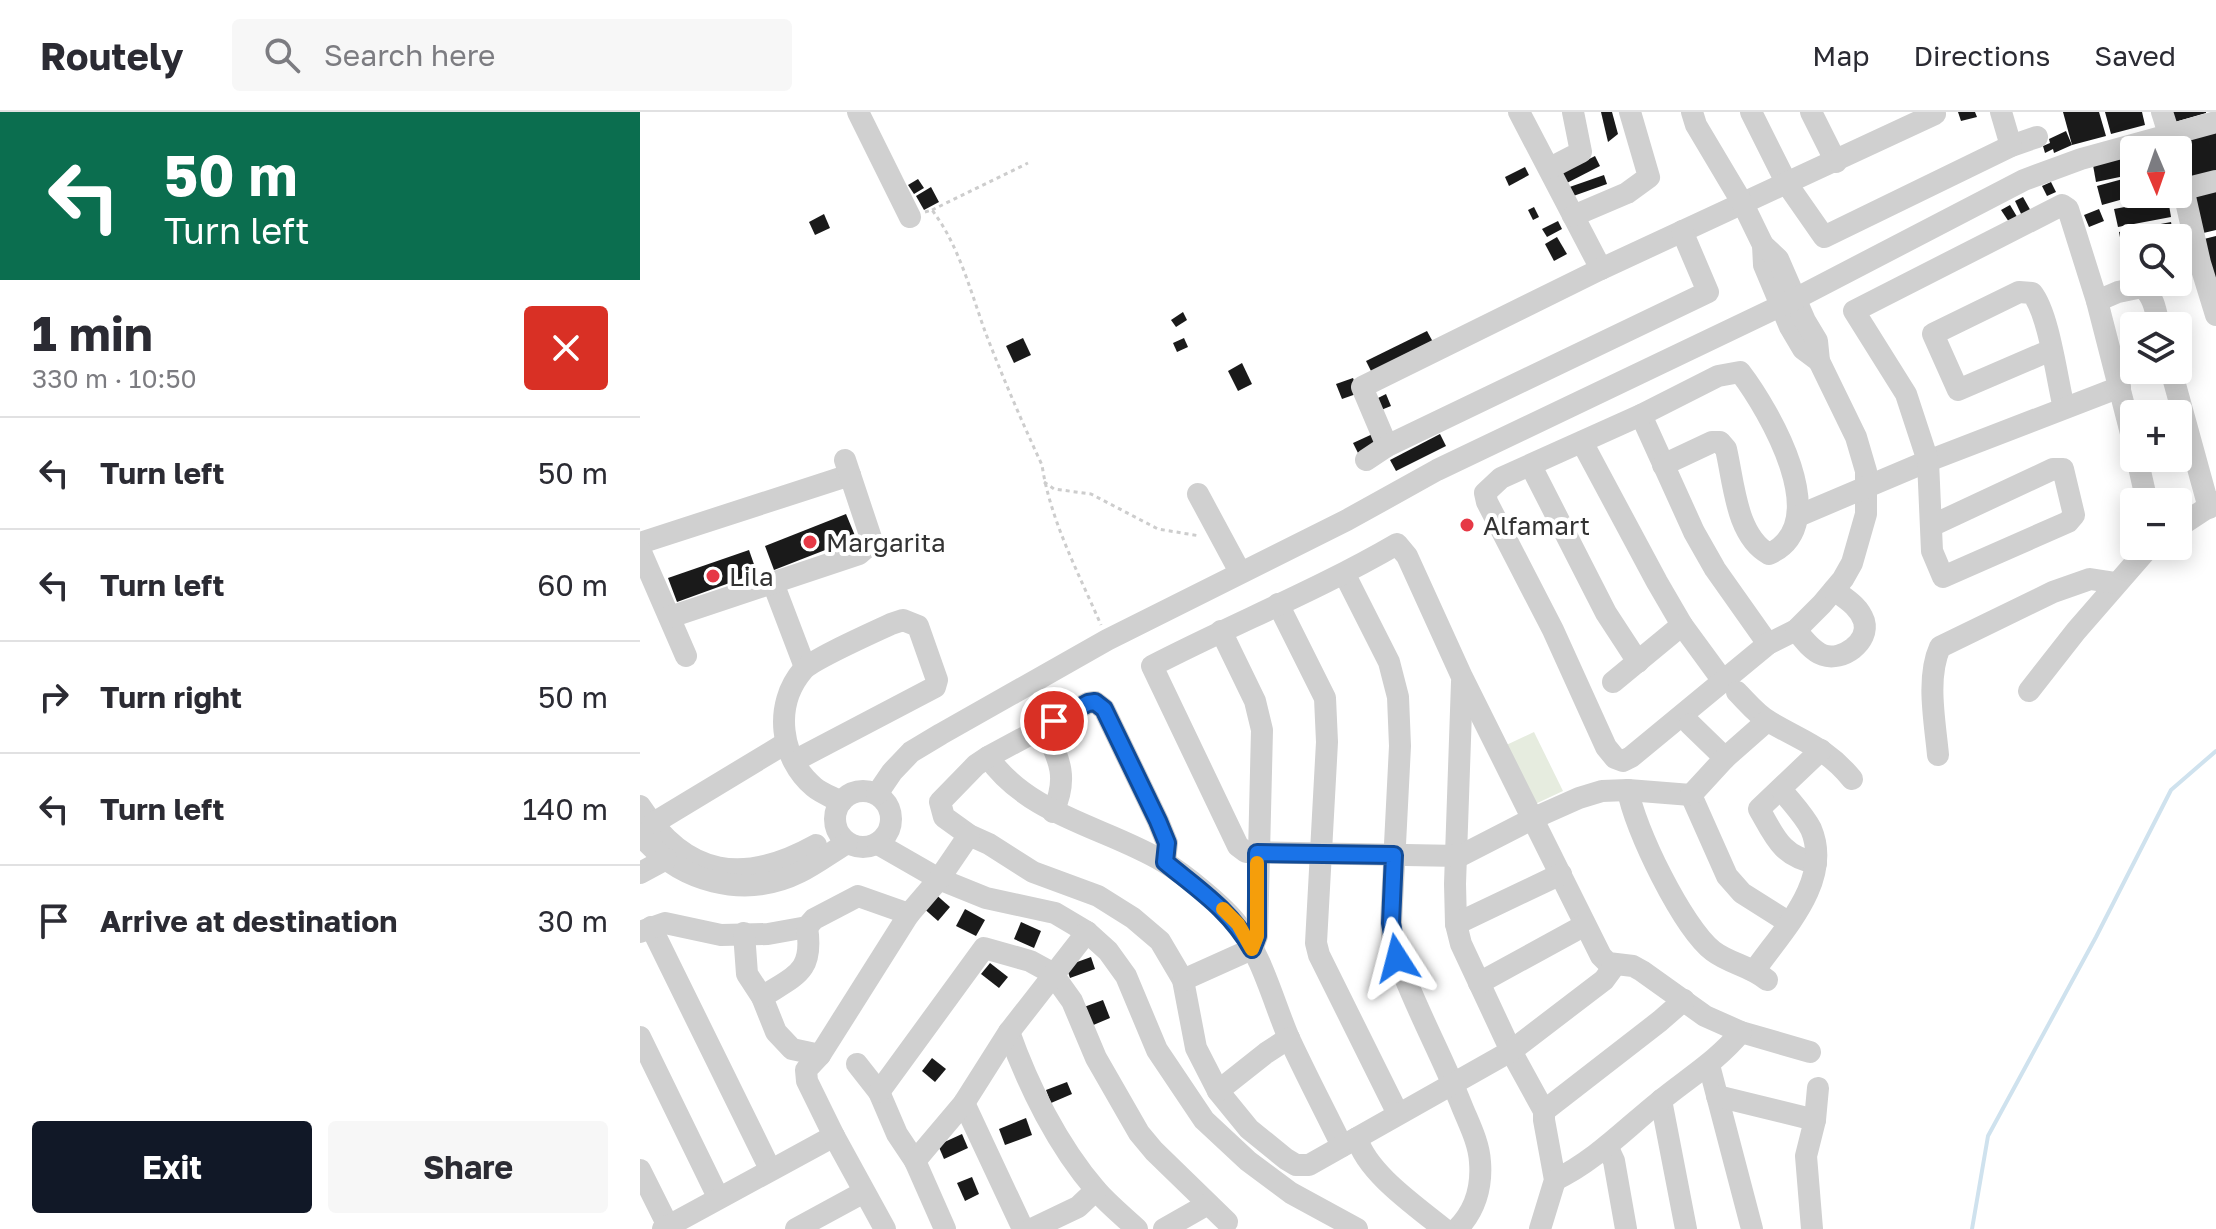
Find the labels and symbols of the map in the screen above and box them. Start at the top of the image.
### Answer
north arrow [2120,136,2192,208]
place label: Alfamart [1483,510,1590,541]
marker: Alfamart [1458,516,1476,534]
place label: Margarita [826,527,946,558]
marker: Margarita [801,533,819,551]
place label: Lila [729,561,774,592]
marker: Lila [704,567,722,585]
pin [1020,687,1088,755]
position arrow [1355,916,1439,1000]

